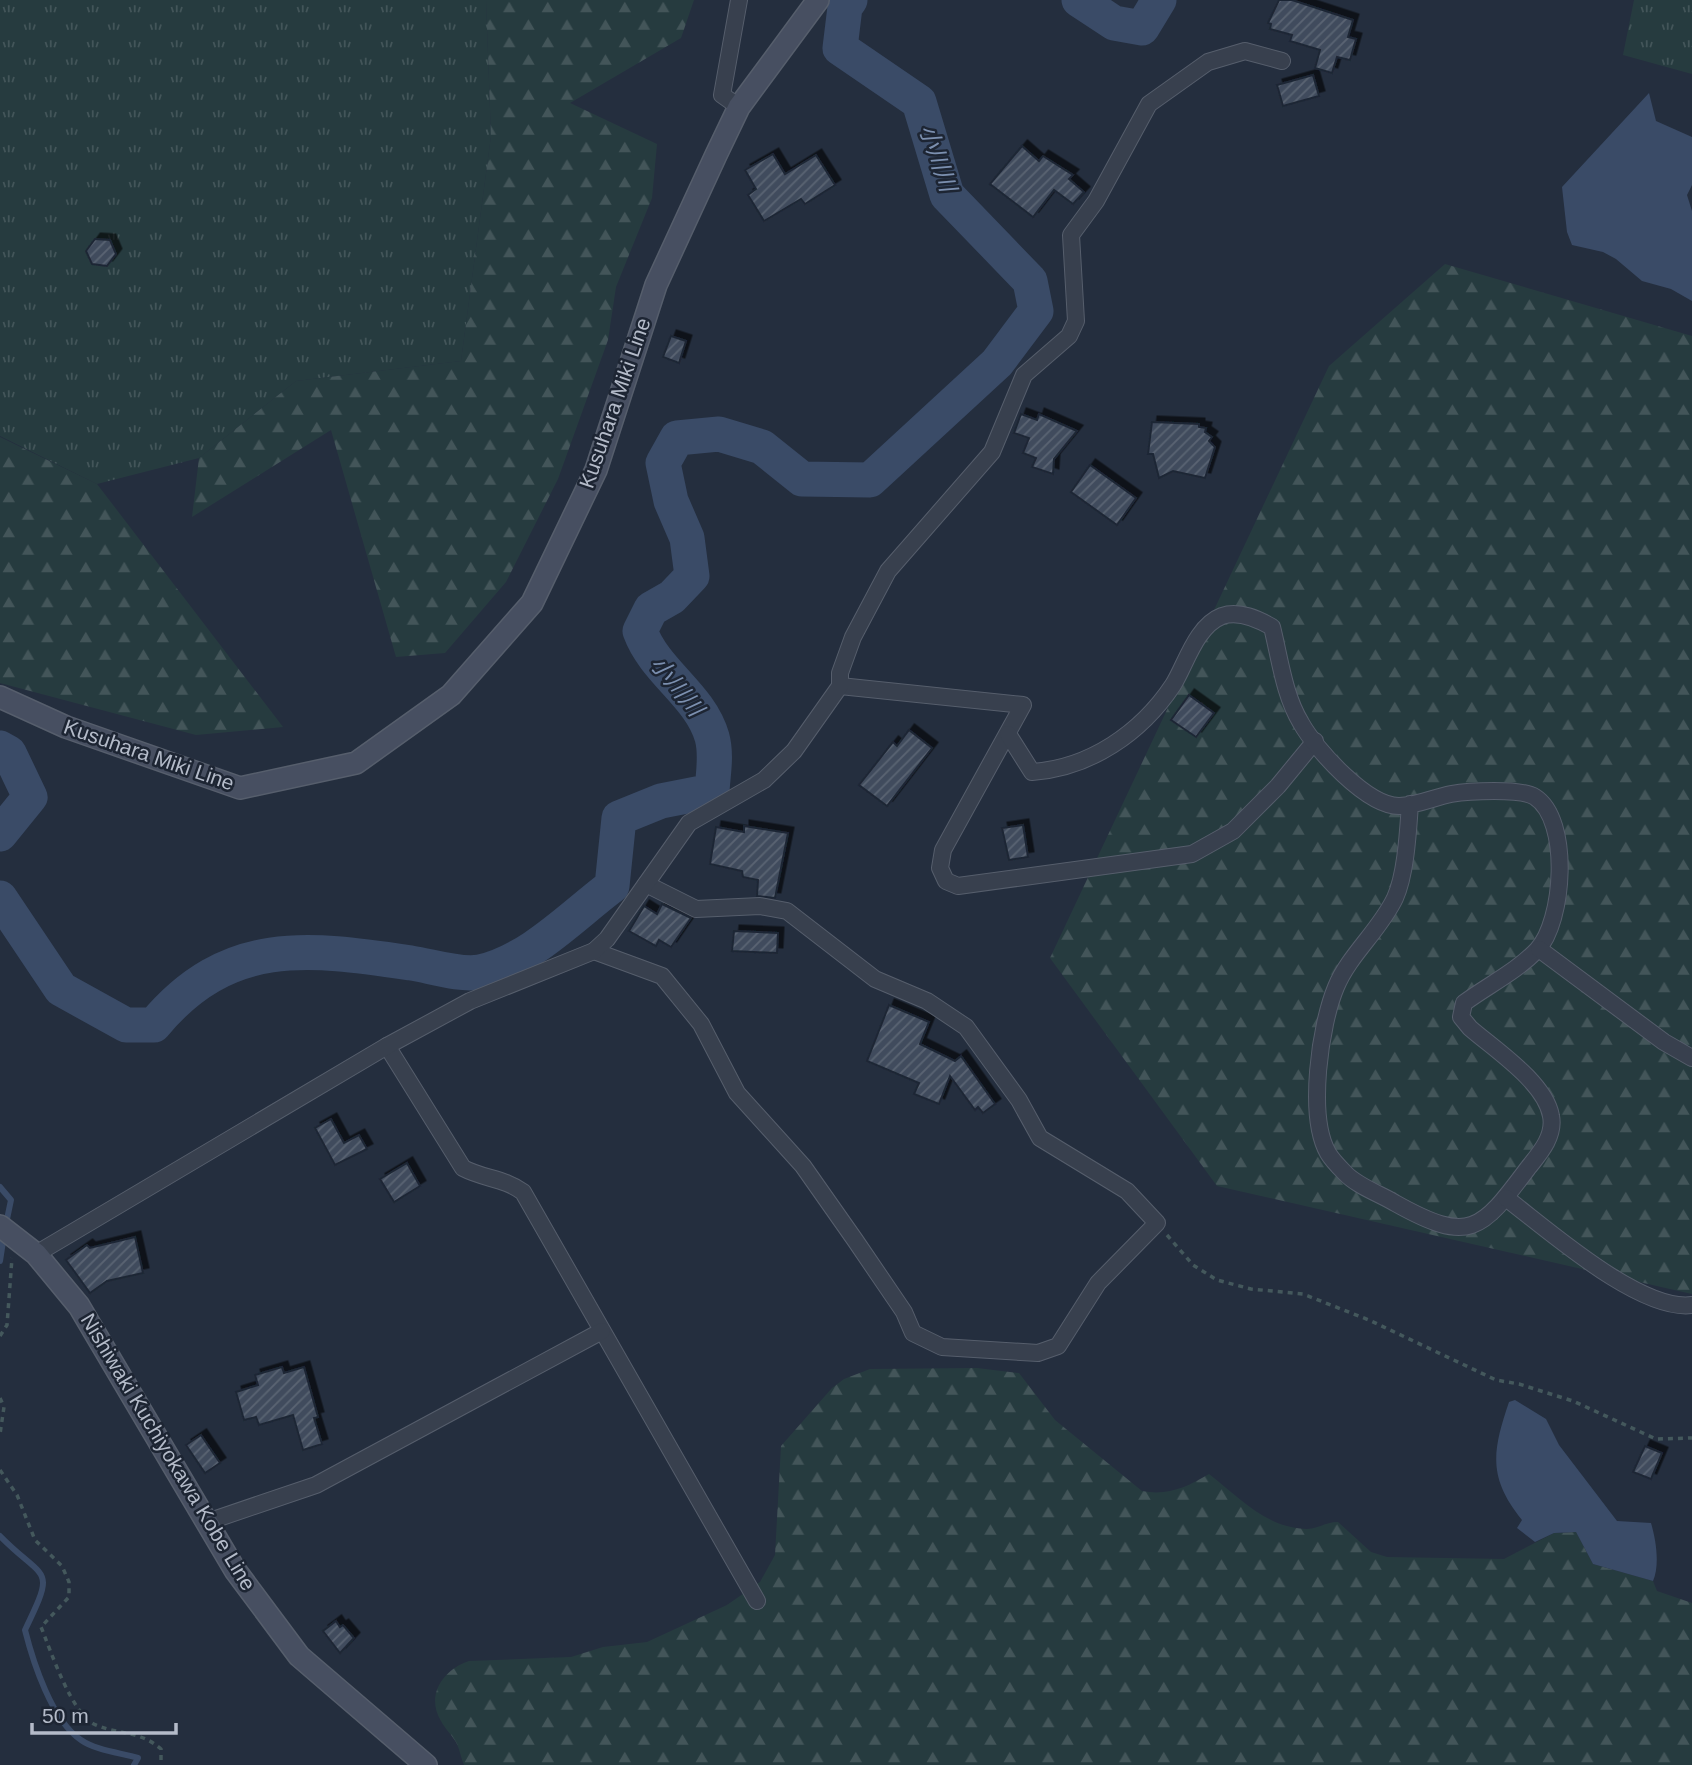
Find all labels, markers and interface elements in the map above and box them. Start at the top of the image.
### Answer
water label: 小川川 [914,121,963,198]
street label: Kusuhara Miki Line [575,315,654,491]
water label: 小川川 [645,651,711,723]
street label: Kusuhara Miki Line [61,715,237,794]
street label: Nishiwaki Kuchiyokawa Kobe Line [77,1309,260,1594]
scale bar [32,1692,175,1736]
text: 50 m [42,1704,89,1727]

